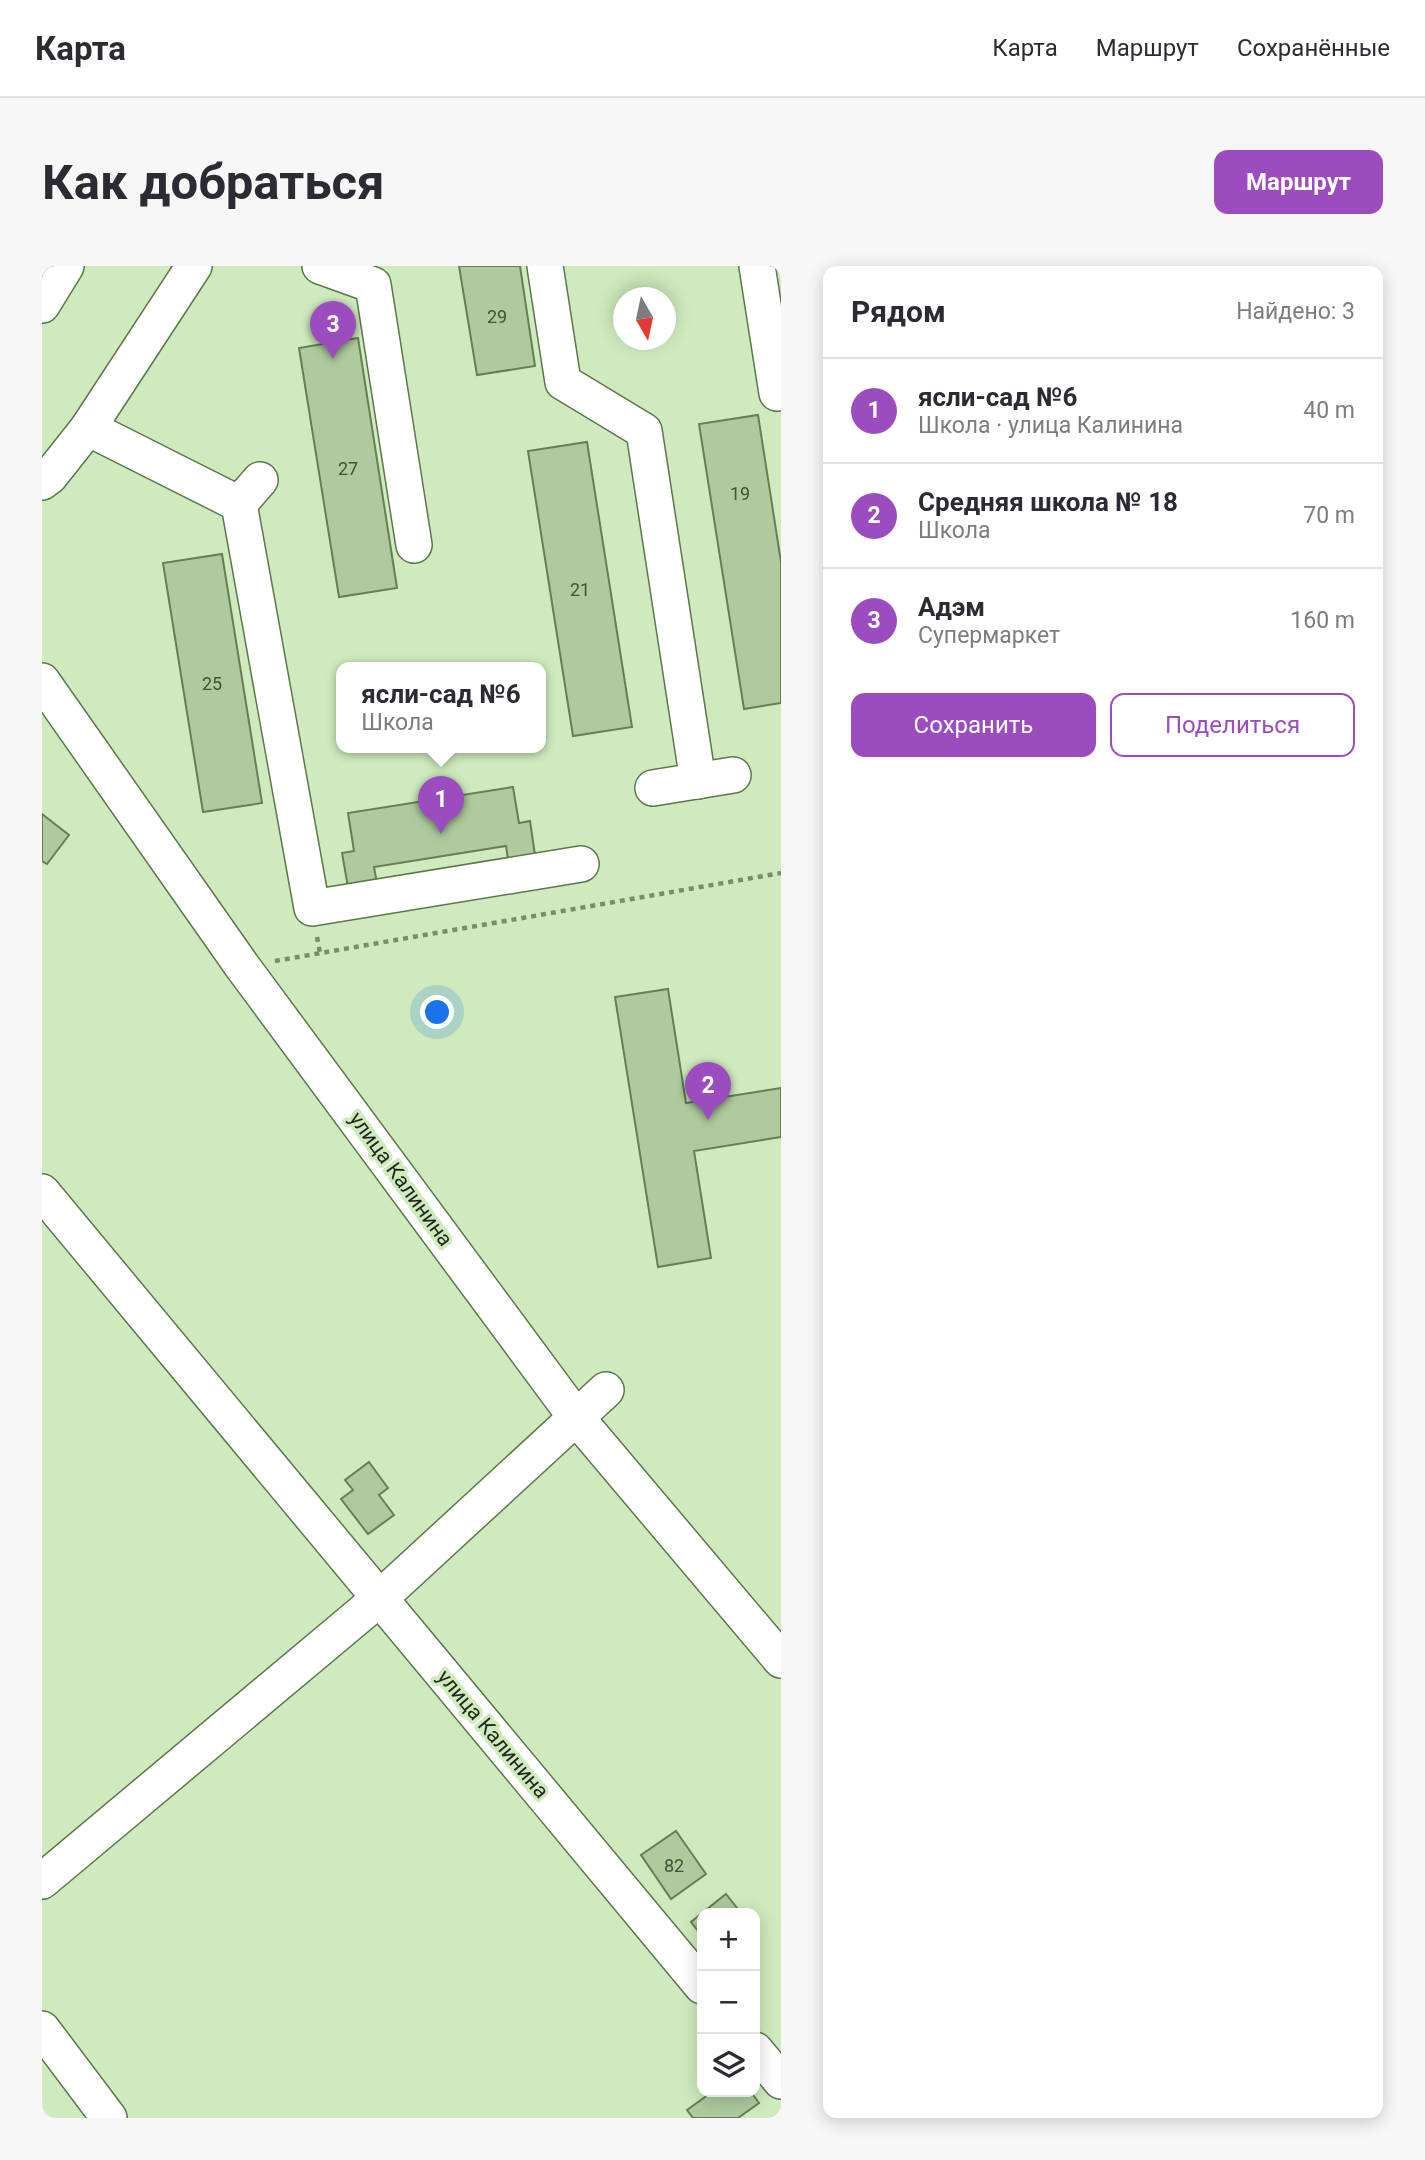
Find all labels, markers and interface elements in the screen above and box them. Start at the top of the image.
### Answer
text: Карта [35,29,126,68]
text: Карта [992,34,1058,62]
text: Маршрут [1096,34,1199,62]
text: Сохранённые [1237,34,1390,62]
button: Маршрут [1214,150,1383,214]
text: Как добраться [42,154,384,211]
north arrow [613,287,676,350]
text: Рядом [851,294,946,329]
text: Найдено: 3 [1236,298,1355,325]
pin: 3 [310,301,356,359]
house number: 29 [487,306,507,327]
text: ясли-сад №6 [918,382,1077,412]
text: 1 [867,397,881,424]
text: 40 m [1303,397,1355,424]
text: Школа · улица Калинина [918,412,1183,439]
house number: 27 [338,458,358,479]
house number: 19 [730,483,750,504]
text: Средняя школа № 18 [918,487,1178,517]
text: 2 [867,502,881,529]
text: 70 m [1303,502,1355,529]
text: Школа [918,517,991,544]
house number: 21 [570,579,590,600]
text: Адэм [918,592,985,622]
text: 3 [867,607,881,634]
text: 160 m [1290,607,1355,634]
text: Супермаркет [918,622,1060,649]
popup [336,662,546,753]
house number: 25 [202,673,222,694]
text: ясли-сад №6 [361,679,521,709]
button: Сохранить [851,693,1096,757]
button: Поделиться [1110,693,1355,757]
text: Школа [361,709,434,736]
pin: 1 [418,776,464,834]
your location [420,995,454,1029]
pin: 2 [685,1062,731,1120]
street label: улица Калинина [344,1107,458,1251]
street label: улица Калинина [432,1665,554,1803]
house number: 82 [664,1855,684,1876]
map controls [697,1908,760,2097]
button: + [697,1908,760,1971]
button: − [697,1971,760,2034]
button: layers [697,2034,760,2097]

